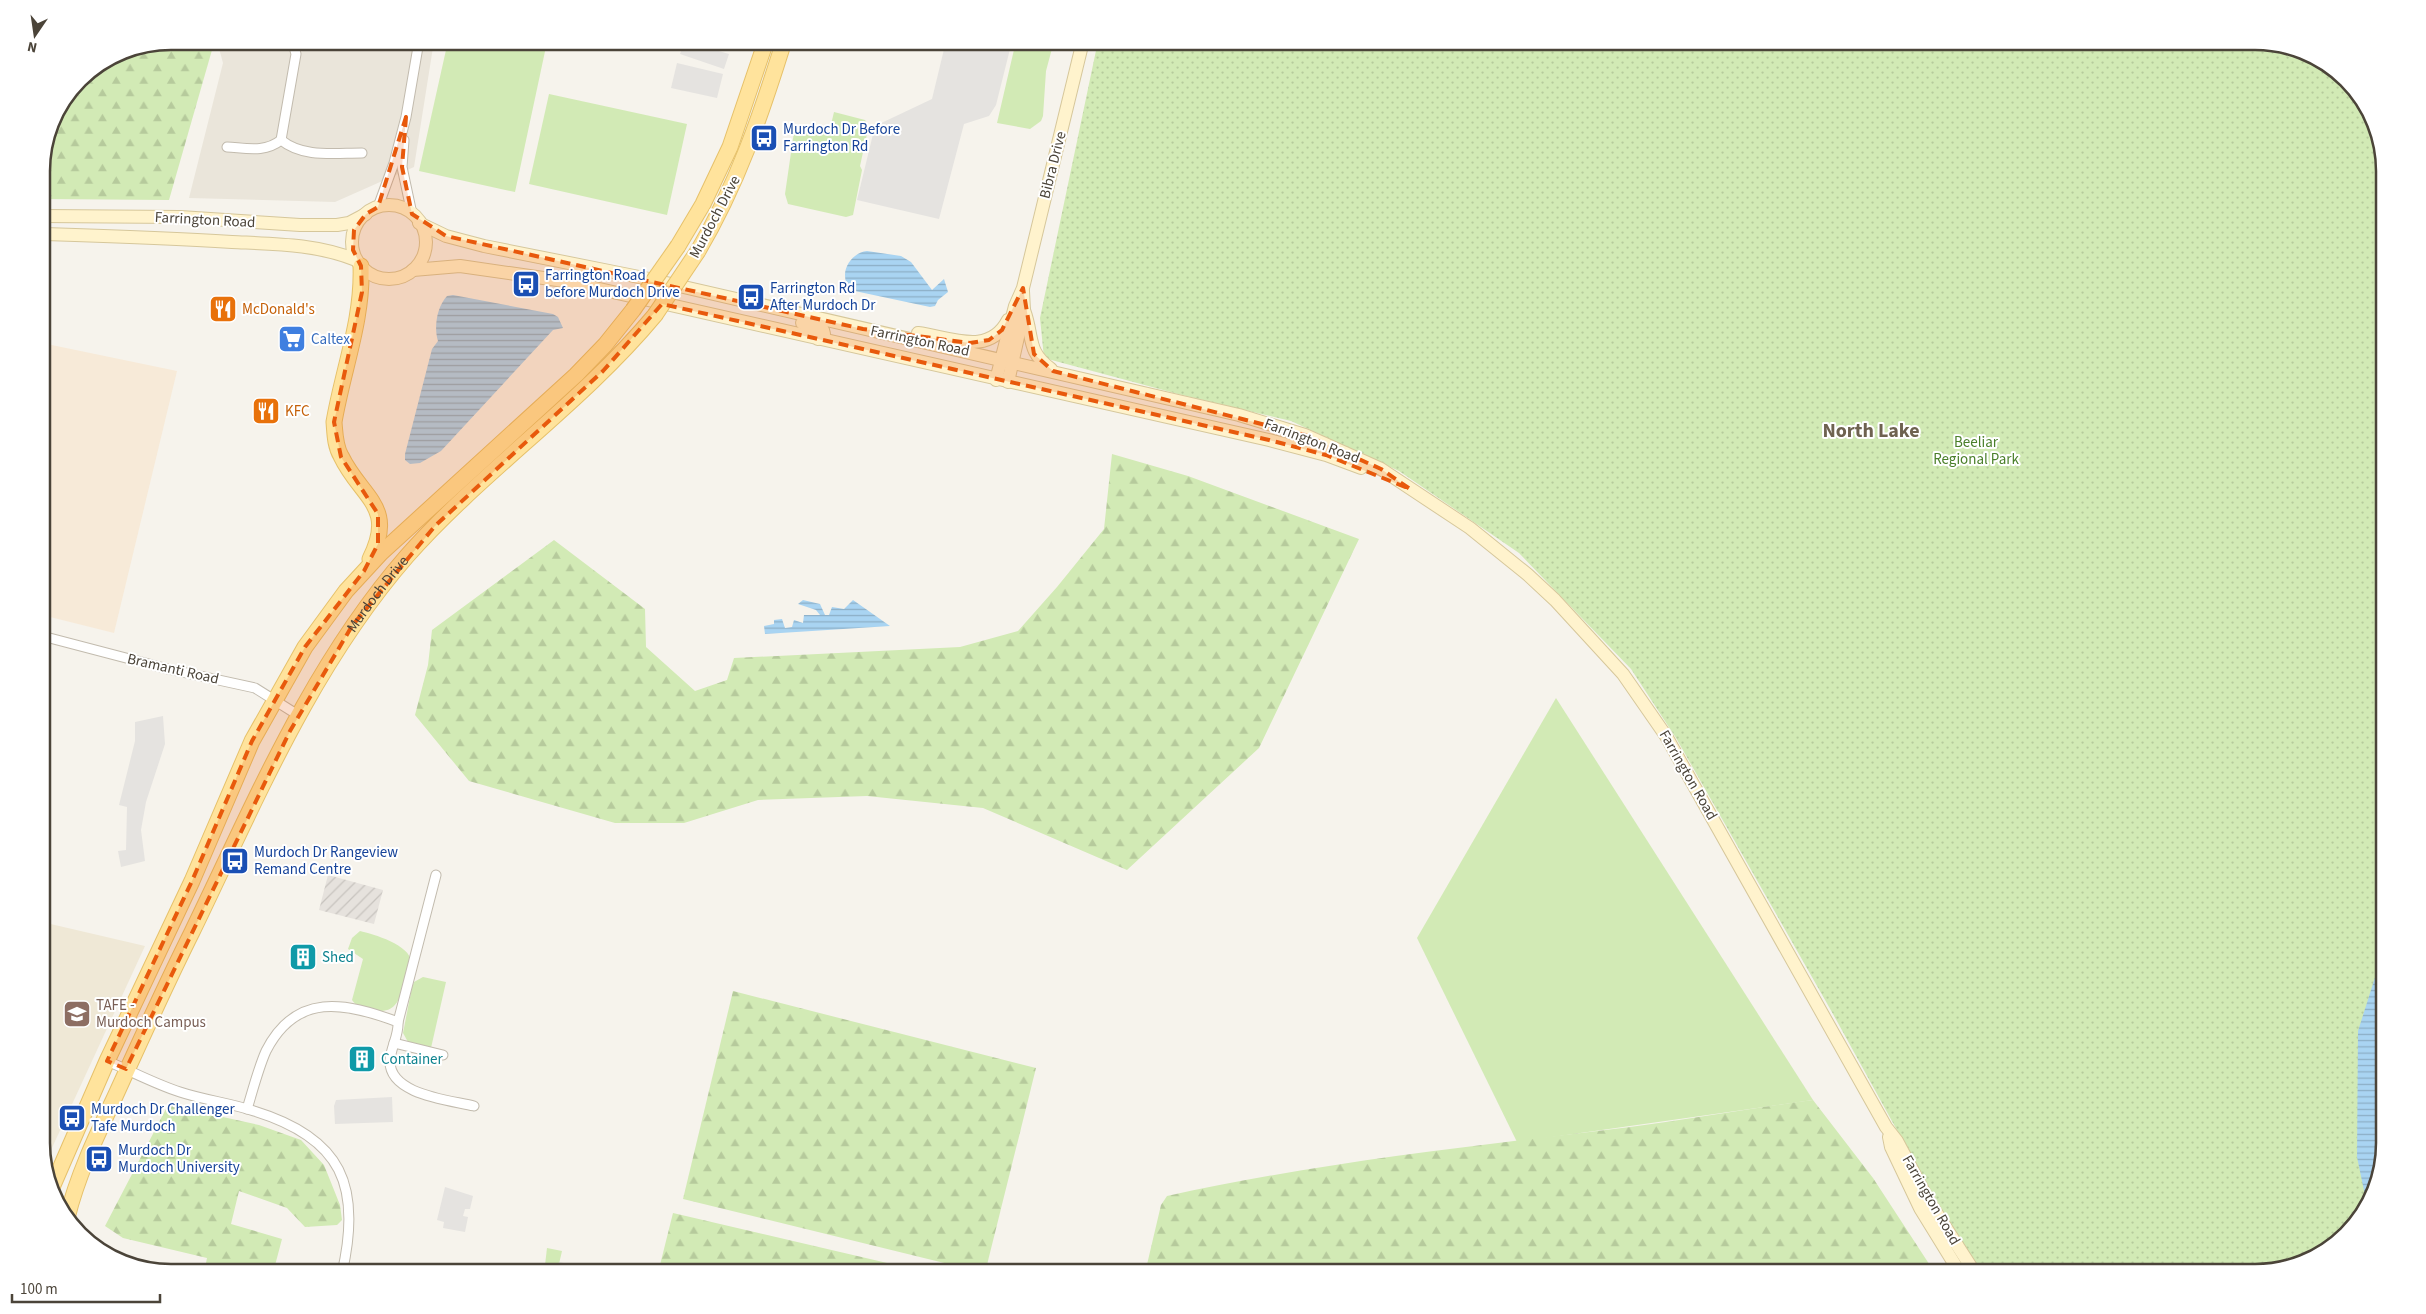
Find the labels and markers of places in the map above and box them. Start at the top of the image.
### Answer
place label: Murdoch Dr Before Farrington Rd [783,119,900,157]
bus stop icon: Murdoch Dr Before Farrington Rd [749,123,779,153]
place label: Farrington Road before Murdoch Drive [545,265,680,303]
bus stop icon: Farrington Road before Murdoch Drive [511,269,541,299]
place label: Farrington Rd After Murdoch Dr [770,278,876,316]
bus stop icon: Farrington Rd After Murdoch Dr [736,282,766,312]
restaurant icon: McDonald's [208,294,238,324]
place label: McDonald's [242,299,315,320]
supermarket icon: Caltex [277,324,307,354]
place label: Caltex [311,329,350,350]
restaurant icon: KFC [251,396,281,426]
place label: KFC [285,401,310,422]
place label: Murdoch Dr Rangeview Remand Centre [254,842,398,880]
bus stop icon: Murdoch Dr Rangeview Remand Centre [220,846,250,876]
building icon: Shed [288,942,318,972]
place label: Shed [322,947,354,968]
place label: TAFE - Murdoch Campus [96,995,206,1033]
school or university icon: TAFE - Murdoch Campus [62,999,92,1029]
building icon: Container [347,1044,377,1074]
place label: Container [381,1049,444,1070]
place label: Murdoch Dr Challenger Tafe Murdoch [91,1099,235,1137]
bus stop icon: Murdoch Dr Challenger Tafe Murdoch [57,1103,87,1133]
place label: Murdoch Dr Murdoch University [118,1140,240,1178]
bus stop icon: Murdoch Dr Murdoch University [84,1144,114,1174]

